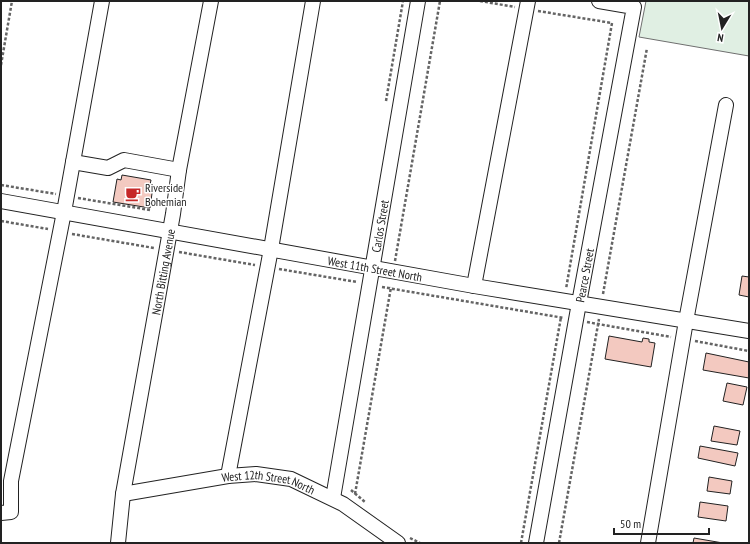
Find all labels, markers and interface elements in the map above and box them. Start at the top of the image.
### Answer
north arrow [702,8,742,48]
text: N [716,30,724,45]
place label: Riverside Bohemian [145,180,187,209]
cafe icon: Riverside Bohemian [124,185,142,203]
street label: Carlos Street [368,198,391,253]
street label: North Bitting Avenue [148,228,178,316]
street label: Pearce Street [572,246,597,304]
street label: West 11th Street North [327,252,423,284]
street label: West 12th Street North [220,466,318,497]
scale bar [614,510,709,536]
text: 50 m [620,516,641,531]

